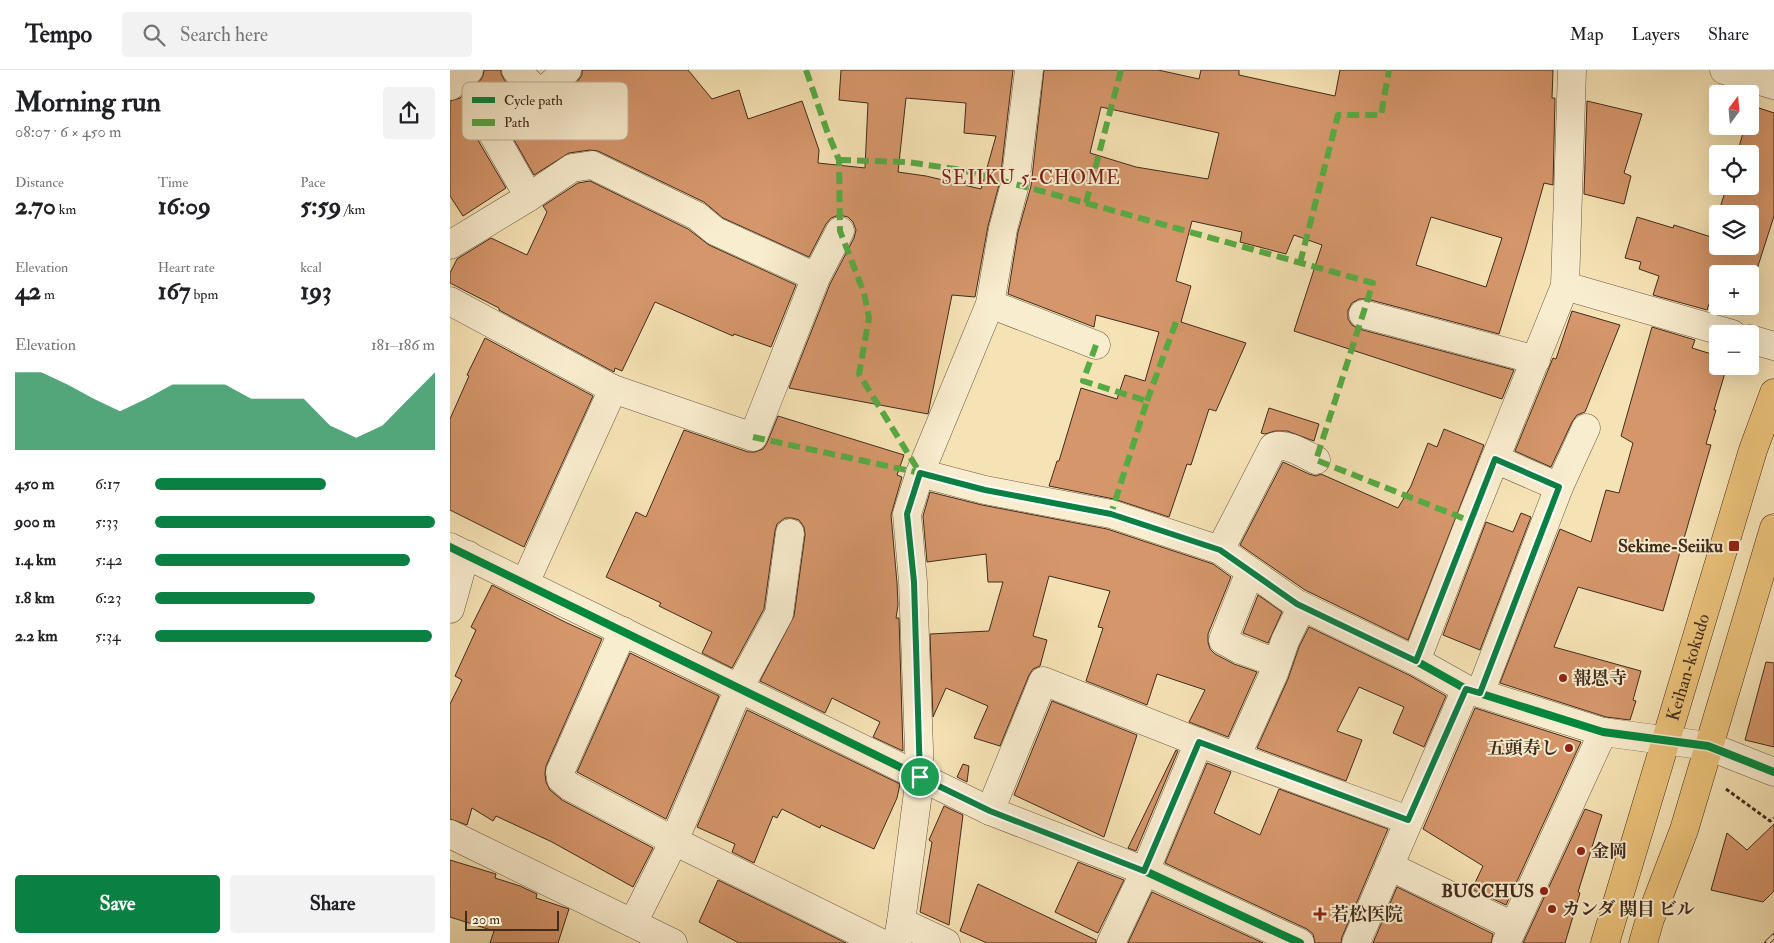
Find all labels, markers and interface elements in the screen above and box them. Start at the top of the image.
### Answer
search box [122,12,472,57]
text: Tempo [25,19,92,50]
icon: search [140,21,168,49]
text: Search here [180,23,268,47]
text: Map [1570,23,1604,46]
text: Layers [1632,23,1680,46]
text: Share [1708,23,1749,46]
legend [462,82,628,140]
text: Morning run [15,85,161,120]
north arrow [1709,85,1759,135]
map controls [1709,85,1759,375]
button: share [383,87,435,139]
text: Cycle path [504,92,564,110]
text: Path [504,114,530,131]
text: 08:07 · 6 × 450 m [15,122,121,142]
button: locate [1709,145,1759,195]
district label: SEIIKU 5-CHOME [941,166,1121,190]
text: Distance [15,174,64,191]
text: Time [158,174,188,191]
text: Pace [300,174,325,191]
text: 2.70 [15,191,56,222]
text: 16:09 [158,191,211,222]
text: 5:59 [300,191,341,222]
text: km [56,201,76,218]
text: /km [341,201,365,218]
button: layers [1709,205,1759,255]
text: Elevation [15,259,68,276]
text: Heart rate [158,259,215,276]
text: kcal [300,259,322,276]
button: + [1709,265,1759,315]
text: 42 [15,276,41,307]
text: 167 [158,276,191,307]
text: 193 [300,276,332,307]
text: m [41,286,55,303]
text: bpm [191,286,218,303]
button: − [1709,325,1759,375]
text: Elevation [15,335,76,355]
text: 181–186 m [371,335,435,355]
text: 450 m [15,474,55,494]
text: 6:17 [95,474,120,494]
text: 900 m [15,512,55,532]
text: 5:33 [95,512,118,532]
place label: Sekime-Seiiku [1618,535,1724,558]
marker: Sekime-Seiiku [1727,539,1741,553]
text: 1.4 km [15,550,56,570]
text: 5:42 [95,550,123,570]
text: 1.8 km [15,588,55,608]
text: 6:23 [95,588,121,608]
street label: Keihan-kokudo [1661,611,1715,723]
text: 2.2 km [15,626,58,646]
text: 5:34 [95,626,121,646]
place label: 報恩寺 [1573,667,1627,690]
marker: 報恩寺 [1557,672,1569,684]
place label: 五頭寿し [1487,737,1559,760]
marker: 五頭寿し [1563,742,1575,754]
pin [899,756,941,798]
icon: arrive [906,763,934,791]
place label: 金岡 [1591,840,1627,863]
marker: 金岡 [1575,845,1587,857]
button: Save [15,875,220,933]
button: Share [230,875,435,933]
place label: BUCCHUS [1441,880,1534,903]
marker: BUCCHUS [1538,885,1550,897]
place label: カンダ 関目 ビル [1562,898,1695,921]
place label: 若松医院 [1331,903,1403,926]
marker: カンダ 関目 ビル [1546,903,1558,915]
marker: 若松医院 [1313,907,1327,921]
scale bar [465,908,559,931]
text: 20 m [472,911,500,928]

